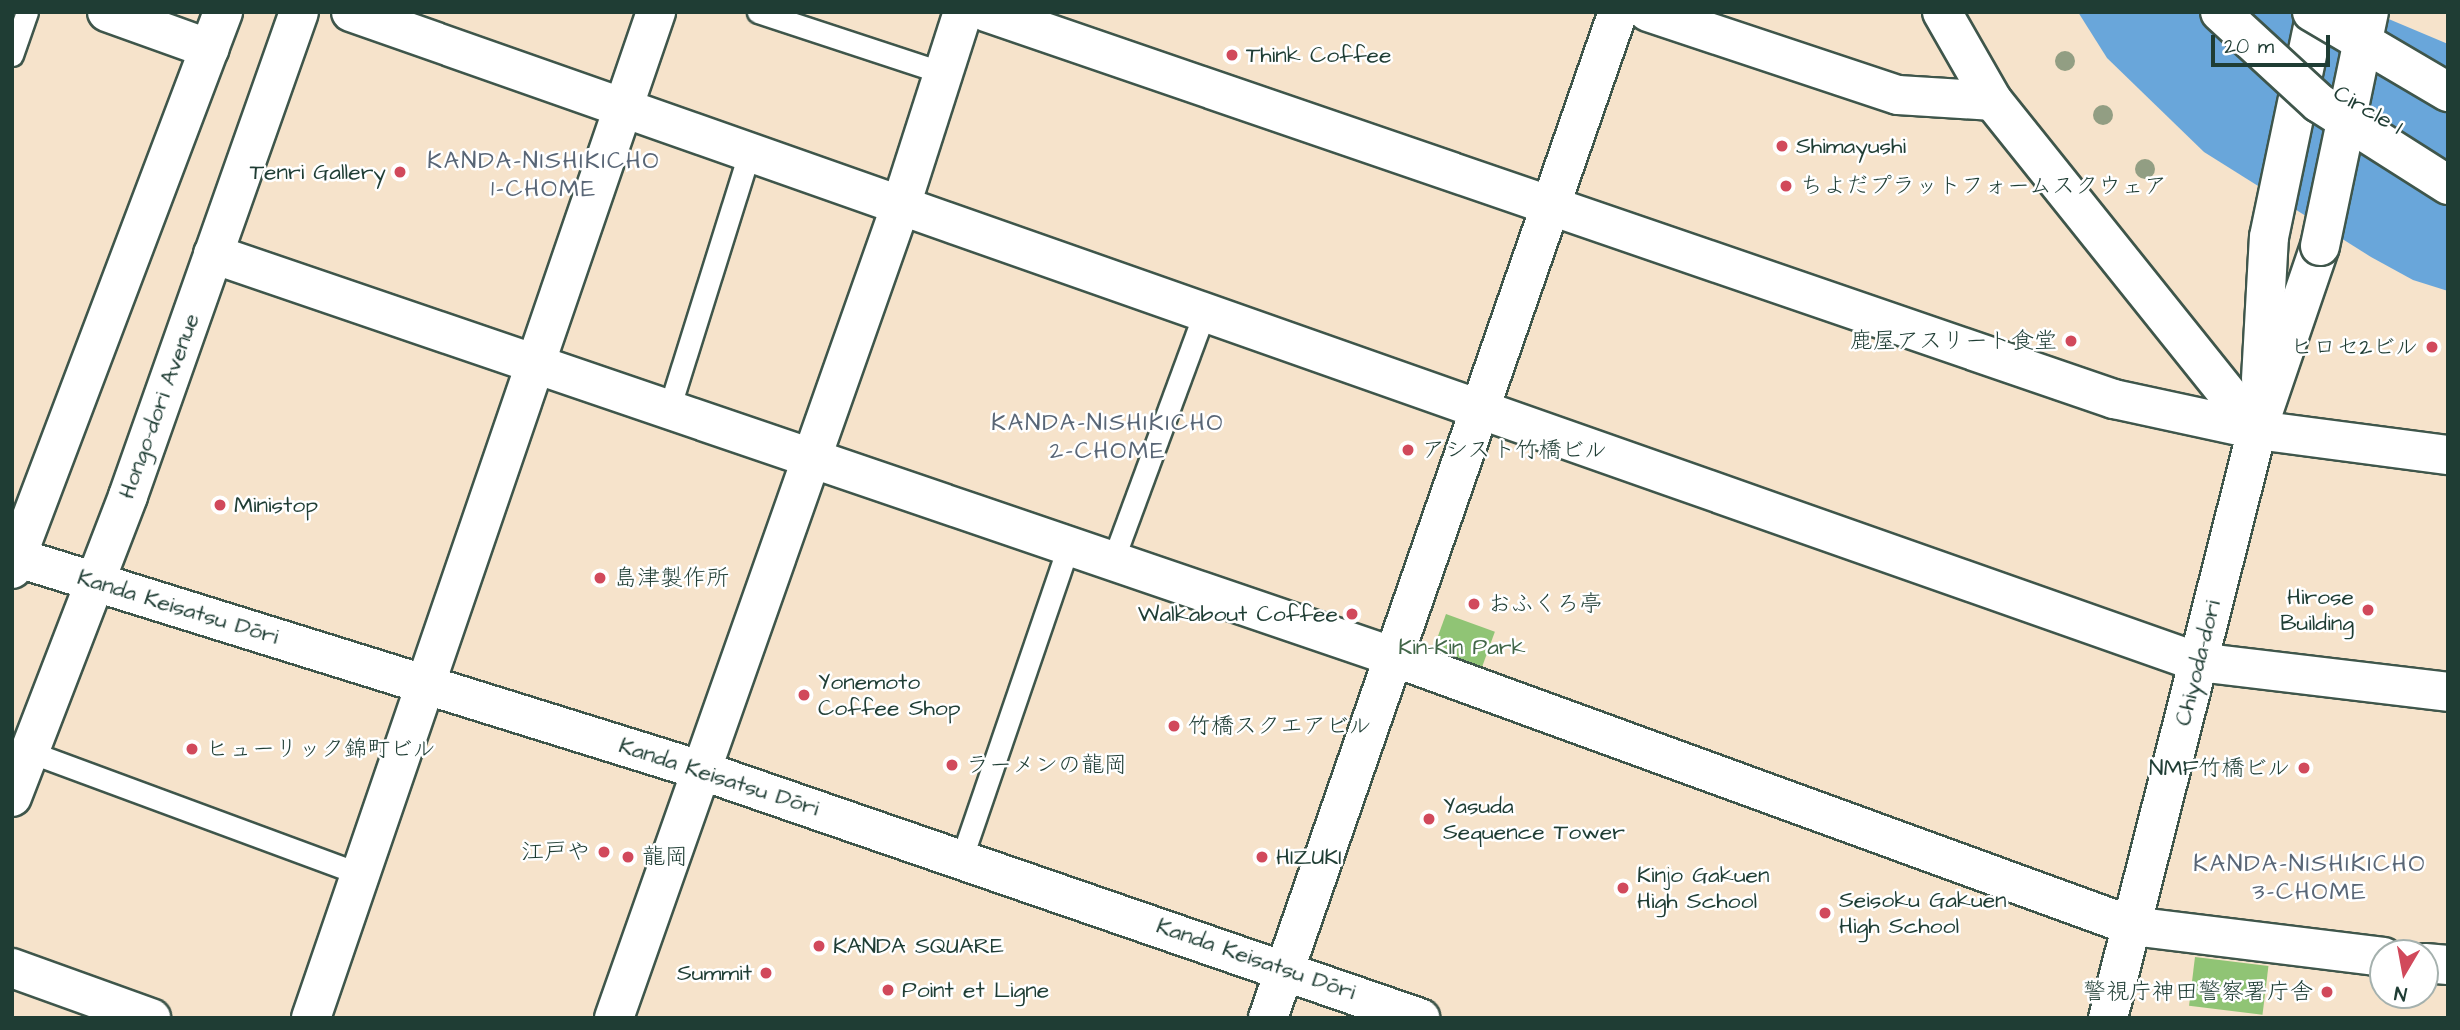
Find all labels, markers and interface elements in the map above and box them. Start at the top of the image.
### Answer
scale bar [2215,21,2334,65]
text: 20 m [2224,32,2274,61]
place label: Think Coffee [1246,41,1391,69]
marker: Think Coffee [1224,47,1240,63]
street label: Circle 1 [2329,79,2407,141]
place label: Shimayushi [1796,132,1906,160]
marker: Shimayushi [1774,138,1790,154]
district label: KANDA-NISHIKICHO 1-CHOME [429,148,659,204]
place label: Tenri Gallery [250,158,386,186]
marker: Tenri Gallery [392,164,408,180]
place label: ちよだプラットフォームスクウェア [1800,172,2168,200]
marker: ちよだプラットフォームスクウェア [1778,178,1794,194]
street label: Hongo-dori Avenue [113,310,205,502]
place label: 鹿屋アスリート食堂 [1850,327,2057,355]
marker: 鹿屋アスリート食堂 [2063,333,2079,349]
place label: ヒロセ2ビル [2290,333,2418,361]
marker: ヒロセ2ビル [2424,339,2440,355]
district label: KANDA-NISHIKICHO 2-CHOME [993,410,1223,466]
place label: アシスト竹橋ビル [1422,436,1606,464]
marker: アシスト竹橋ビル [1400,442,1416,458]
place label: Ministop [234,491,318,519]
marker: Ministop [212,497,228,513]
street label: Kanda Keisatsu Dōri [74,563,282,651]
place label: 島津製作所 [614,564,729,592]
marker: 島津製作所 [592,570,608,586]
place label: Hirose Building [2280,583,2354,637]
place label: おふくろ亭 [1488,590,1603,618]
marker: おふくろ亭 [1466,596,1482,612]
street label: Chiyoda-dori [2169,597,2227,729]
place label: Walkabout Coffee [1138,600,1338,628]
marker: Hirose Building [2360,602,2376,618]
marker: Walkabout Coffee [1344,606,1360,622]
park label: Kin-Kin Park [1398,633,1526,661]
place label: Yonemoto Coffee Shop [818,668,961,722]
marker: Yonemoto Coffee Shop [796,687,812,703]
place label: 竹橋スクエアビル [1188,712,1372,740]
marker: 竹橋スクエアビル [1166,718,1182,734]
street label: Kanda Keisatsu Dōri [616,732,822,822]
place label: ヒューリック錦町ビル [206,735,436,763]
marker: ヒューリック錦町ビル [184,741,200,757]
place label: ラーメンの龍岡 [966,751,1127,779]
place label: NMF竹橋ビル [2149,754,2290,782]
marker: ラーメンの龍岡 [944,757,960,773]
marker: NMF竹橋ビル [2296,760,2312,776]
place label: Yasuda Sequence Tower [1443,792,1625,846]
marker: Yasuda Sequence Tower [1421,811,1437,827]
place label: 江戸や [521,838,590,866]
place label: 龍岡 [642,843,688,871]
place label: HIZUKI [1276,843,1342,871]
marker: 江戸や [596,844,612,860]
marker: 龍岡 [620,849,636,865]
marker: HIZUKI [1254,849,1270,865]
district label: KANDA-NISHIKICHO 3-CHOME [2195,851,2425,907]
place label: Kinjo Gakuen High School [1637,861,1770,915]
marker: Kinjo Gakuen High School [1615,880,1631,896]
place label: Seisoku Gakuen High School [1839,886,2007,940]
marker: Seisoku Gakuen High School [1817,905,1833,921]
street label: Kanda Keisatsu Dōri [1153,912,1359,1006]
place label: KANDA SQUARE [833,932,1004,960]
marker: KANDA SQUARE [811,938,827,954]
north arrow [2369,939,2439,1009]
place label: Summit [677,959,752,987]
marker: Summit [758,965,774,981]
place label: Point et Ligne [902,976,1049,1004]
place label: 警視庁神田警察署庁舎 [2083,978,2313,1006]
text: N [2392,979,2409,1008]
marker: Point et Ligne [880,982,896,998]
marker: 警視庁神田警察署庁舎 [2319,984,2335,1000]

